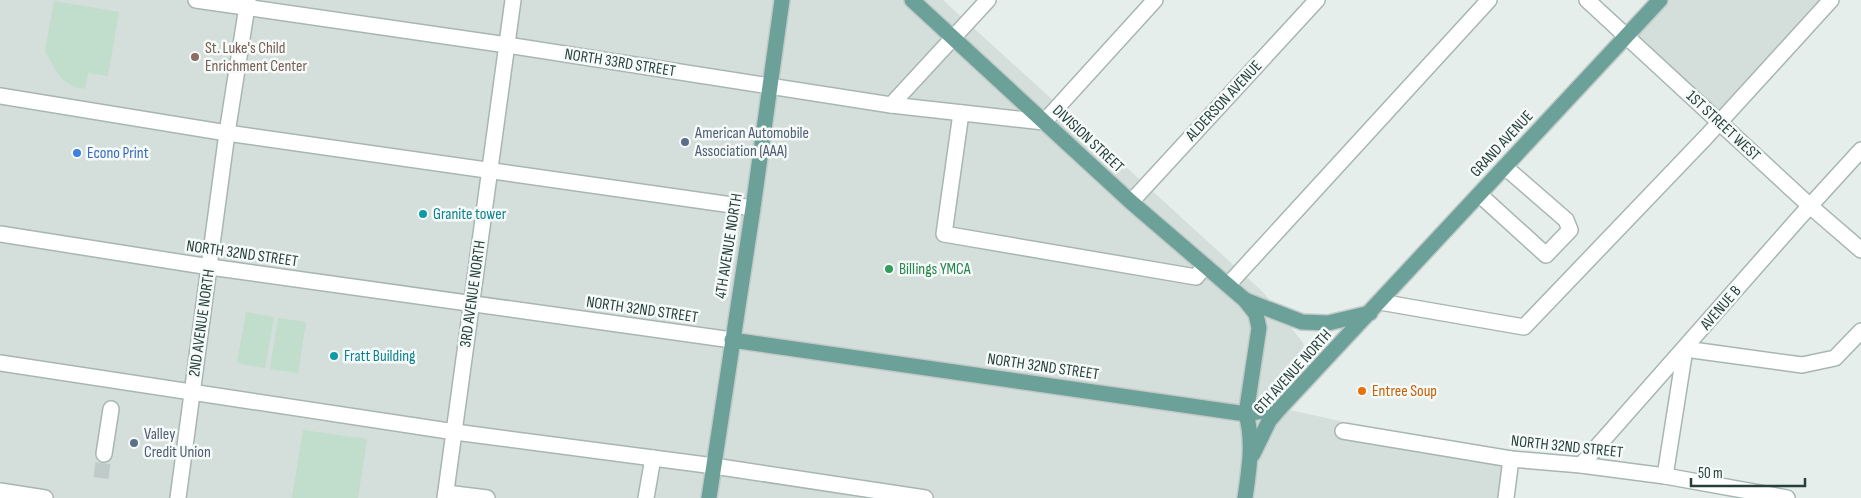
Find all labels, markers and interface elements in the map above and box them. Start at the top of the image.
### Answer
place label: St. Luke's Child Enrichment Center [205,39,308,76]
street label: NORTH 33RD STREET [563,45,677,81]
marker: St. Luke's Child Enrichment Center [189,51,201,63]
street label: ALDERSON AVENUE [1181,57,1266,146]
street label: 1ST STREET WEST [1682,87,1764,166]
street label: DIVISION STREET [1048,101,1128,177]
street label: GRAND AVENUE [1467,107,1537,181]
place label: American Automobile Association (AAA) [694,124,809,161]
marker: American Automobile Association (AAA) [679,136,691,148]
place label: Econo Print [87,144,149,163]
marker: Econo Print [71,147,83,159]
street label: 4TH AVENUE NORTH [711,192,747,300]
place label: Granite tower [433,205,507,224]
marker: Granite tower [417,208,429,220]
street label: NORTH 32ND STREET [185,237,300,271]
street label: 3RD AVENUE NORTH [456,239,490,349]
place label: Billings YMCA [899,260,971,279]
marker: Billings YMCA [883,263,895,275]
street label: 2ND AVENUE NORTH [185,268,219,378]
street label: AVENUE B [1696,282,1745,335]
street label: NORTH 32ND STREET [585,293,700,327]
street label: 6TH AVENUE NORTH [1250,326,1336,418]
place label: Fratt Building [344,347,415,366]
marker: Fratt Building [328,350,340,362]
street label: NORTH 32ND STREET [986,350,1101,384]
place label: Entree Soup [1372,382,1437,401]
marker: Entree Soup [1356,385,1368,397]
place label: Valley Credit Union [144,425,211,462]
street label: NORTH 32ND STREET [1510,432,1624,462]
marker: Valley Credit Union [128,437,140,449]
scale bar [1691,456,1805,488]
text: 50 m [1698,464,1723,483]

